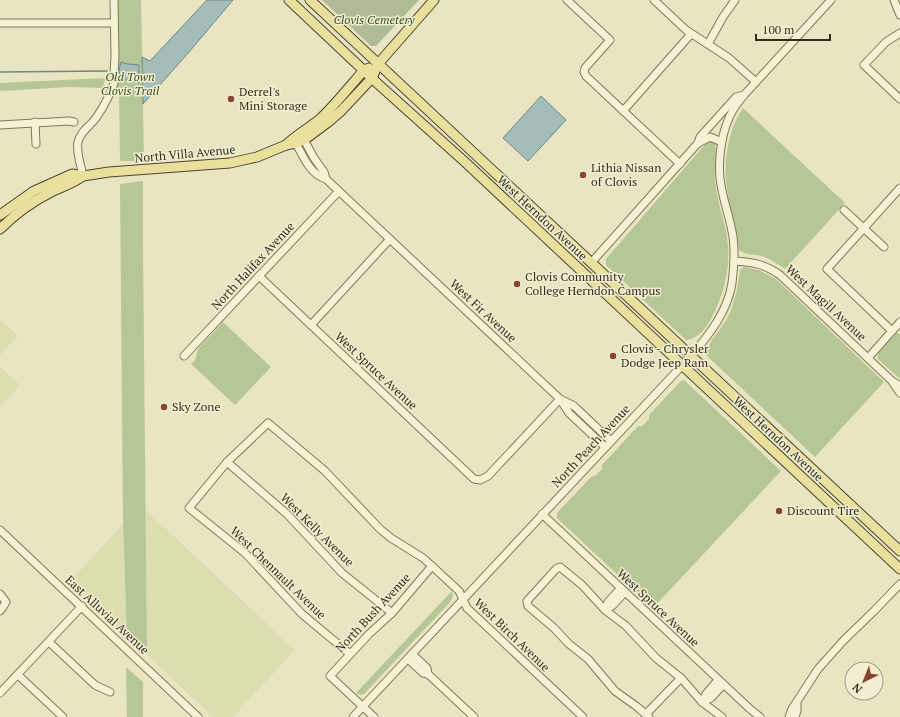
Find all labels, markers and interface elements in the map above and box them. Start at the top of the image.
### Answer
park label: Clovis Cemetery [333,12,415,27]
scale bar [756,16,830,42]
text: 100 m [762,22,795,37]
park label: Old Town Clovis Trail [101,69,160,98]
place label: Derrel's Mini Storage [239,84,307,113]
marker: Derrel's Mini Storage [226,94,236,104]
street label: North Villa Avenue [134,142,236,165]
place label: Lithia Nissan of Clovis [591,160,661,189]
marker: Lithia Nissan of Clovis [578,170,588,180]
street label: West Herndon Avenue [494,172,591,263]
street label: North Halifax Avenue [208,219,297,313]
street label: West Magill Avenue [783,261,870,344]
place label: Clovis Community College Herndon Campus [525,269,660,298]
street label: West Fir Avenue [447,276,520,345]
marker: Clovis Community College Herndon Campus [512,279,522,289]
street label: West Spruce Avenue [332,329,421,413]
place label: Clovis - Chrysler Dodge Jeep Ram [621,341,709,370]
marker: Clovis - Chrysler Dodge Jeep Ram [608,351,618,361]
street label: West Herndon Avenue [730,393,827,484]
place label: Sky Zone [172,399,220,414]
street label: North Peach Avenue [548,401,633,490]
marker: Sky Zone [159,402,169,412]
street label: West Kelly Avenue [278,490,357,569]
place label: Discount Tire [787,503,859,518]
marker: Discount Tire [774,506,784,516]
street label: West Chennault Avenue [227,523,329,622]
street label: West Spruce Avenue [614,566,703,650]
street label: North Bush Avenue [332,570,413,655]
street label: East Alluvial Avenue [62,572,152,657]
street label: West Birch Avenue [471,595,553,675]
north arrow [844,661,884,701]
text: N [849,680,865,696]

